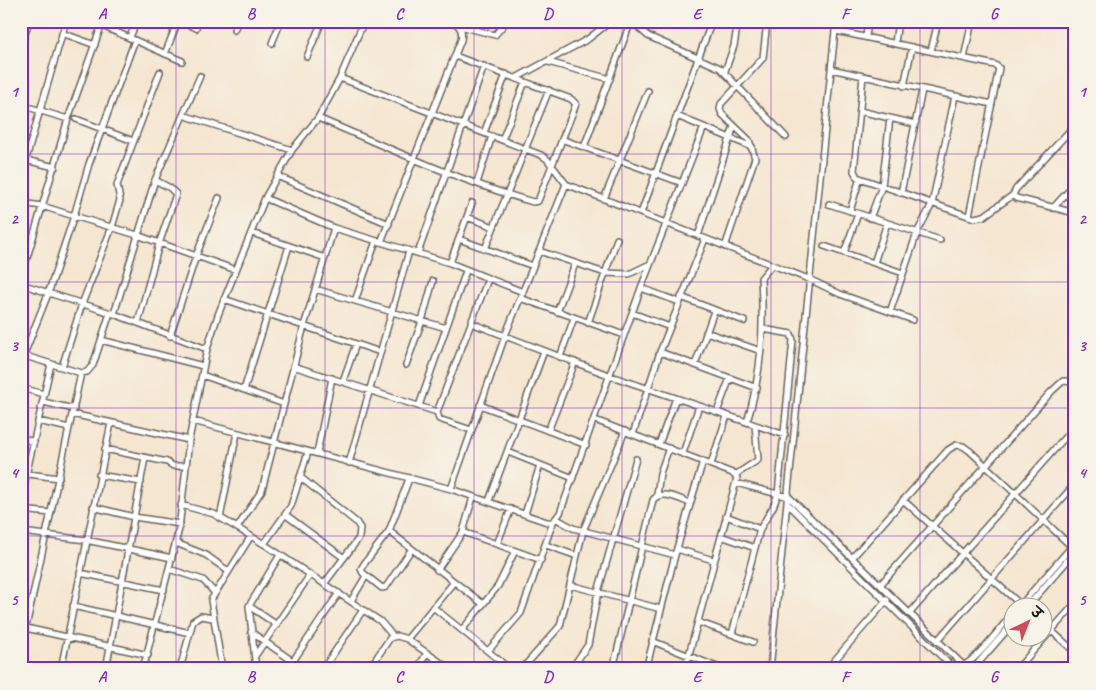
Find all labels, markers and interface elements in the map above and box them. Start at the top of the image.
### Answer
text: A [98,4,108,24]
text: B [247,4,257,24]
text: C [395,4,405,24]
text: D [543,4,554,24]
text: E [693,4,704,24]
text: F [841,4,852,24]
text: G [990,4,1000,24]
text: 1 [10,82,19,102]
text: 1 [1078,82,1087,102]
text: 2 [10,209,19,229]
text: 2 [1078,209,1087,229]
text: 3 [10,336,19,356]
text: 3 [1078,336,1087,356]
text: 4 [10,463,19,483]
text: 4 [1078,463,1087,483]
text: 5 [11,590,20,610]
text: 5 [1079,590,1088,610]
north arrow [1004,598,1054,648]
text: उ [1026,602,1047,623]
text: A [98,667,108,687]
text: B [247,667,257,687]
text: C [395,667,405,687]
text: D [543,667,554,687]
text: E [693,667,704,687]
text: F [841,667,852,687]
text: G [990,667,1000,687]

